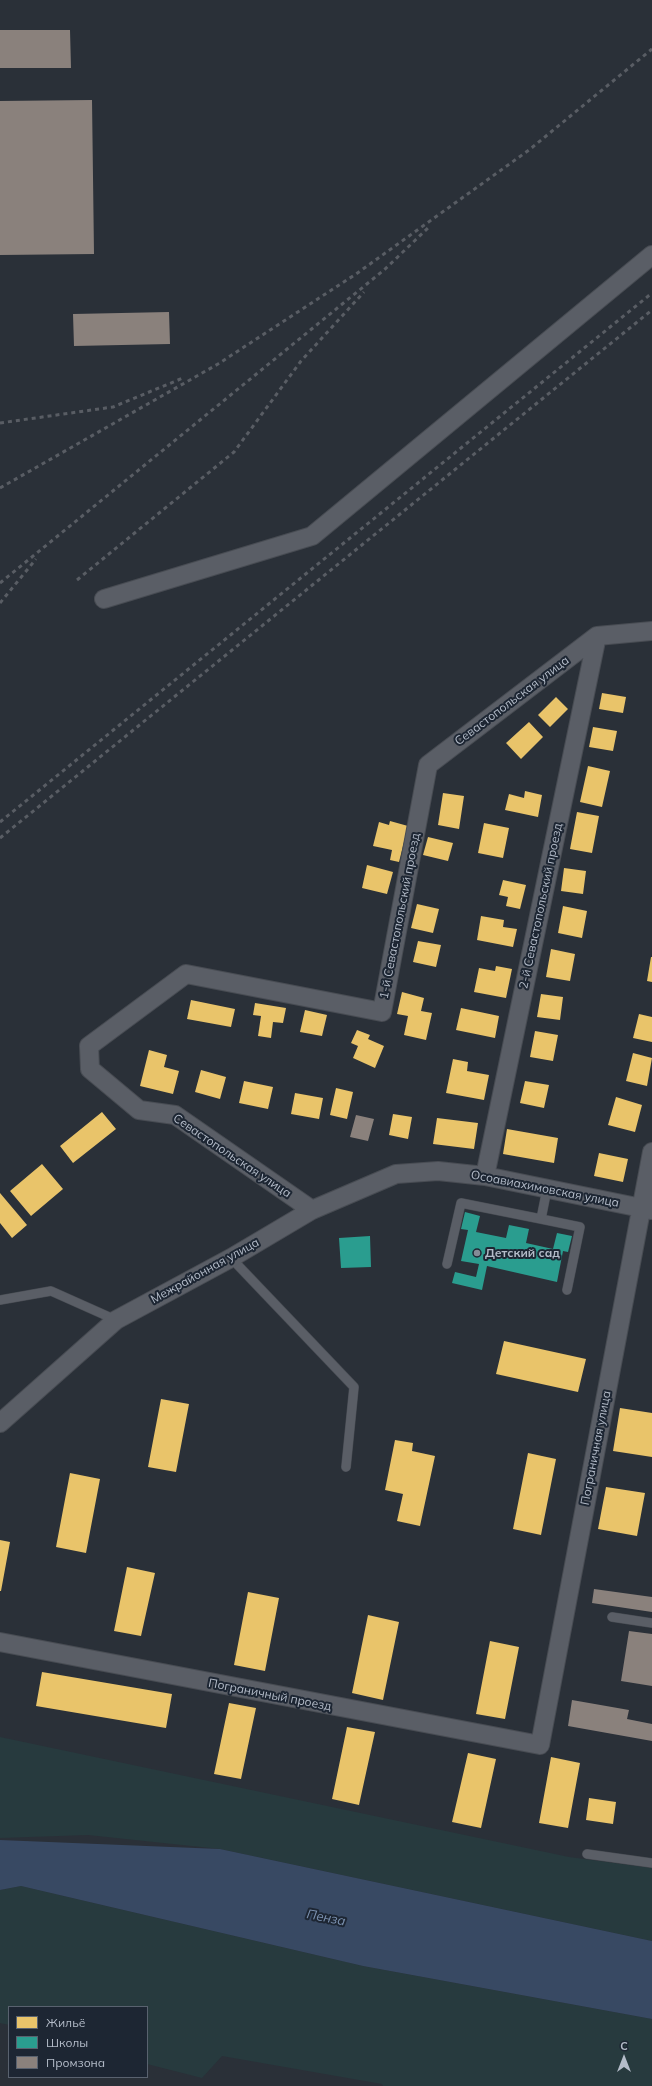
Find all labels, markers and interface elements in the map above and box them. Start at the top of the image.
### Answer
street label: Севастопольская улица [452,653,572,749]
street label: 2-й Севастопольский проезд [516,822,566,990]
street label: 1-й Севастопольский проезд [377,832,423,1000]
street label: Севастопольская улица [170,1111,294,1201]
street label: Осоавиахимовская улица [470,1168,620,1210]
street label: Межрайонная улица [148,1235,262,1307]
place label: Детский сад [485,1246,560,1260]
marker: Детский сад [472,1248,482,1258]
street label: Пограничная улица [578,1390,614,1506]
street label: Пограничный проезд [207,1676,333,1714]
water label: Пенза [305,1907,347,1929]
legend [8,2006,148,2078]
text: Жильё [46,2015,85,2030]
text: Школы [46,2035,88,2050]
north arrow [604,2038,644,2078]
text: С [620,2039,628,2053]
text: Промзона [46,2055,105,2070]

